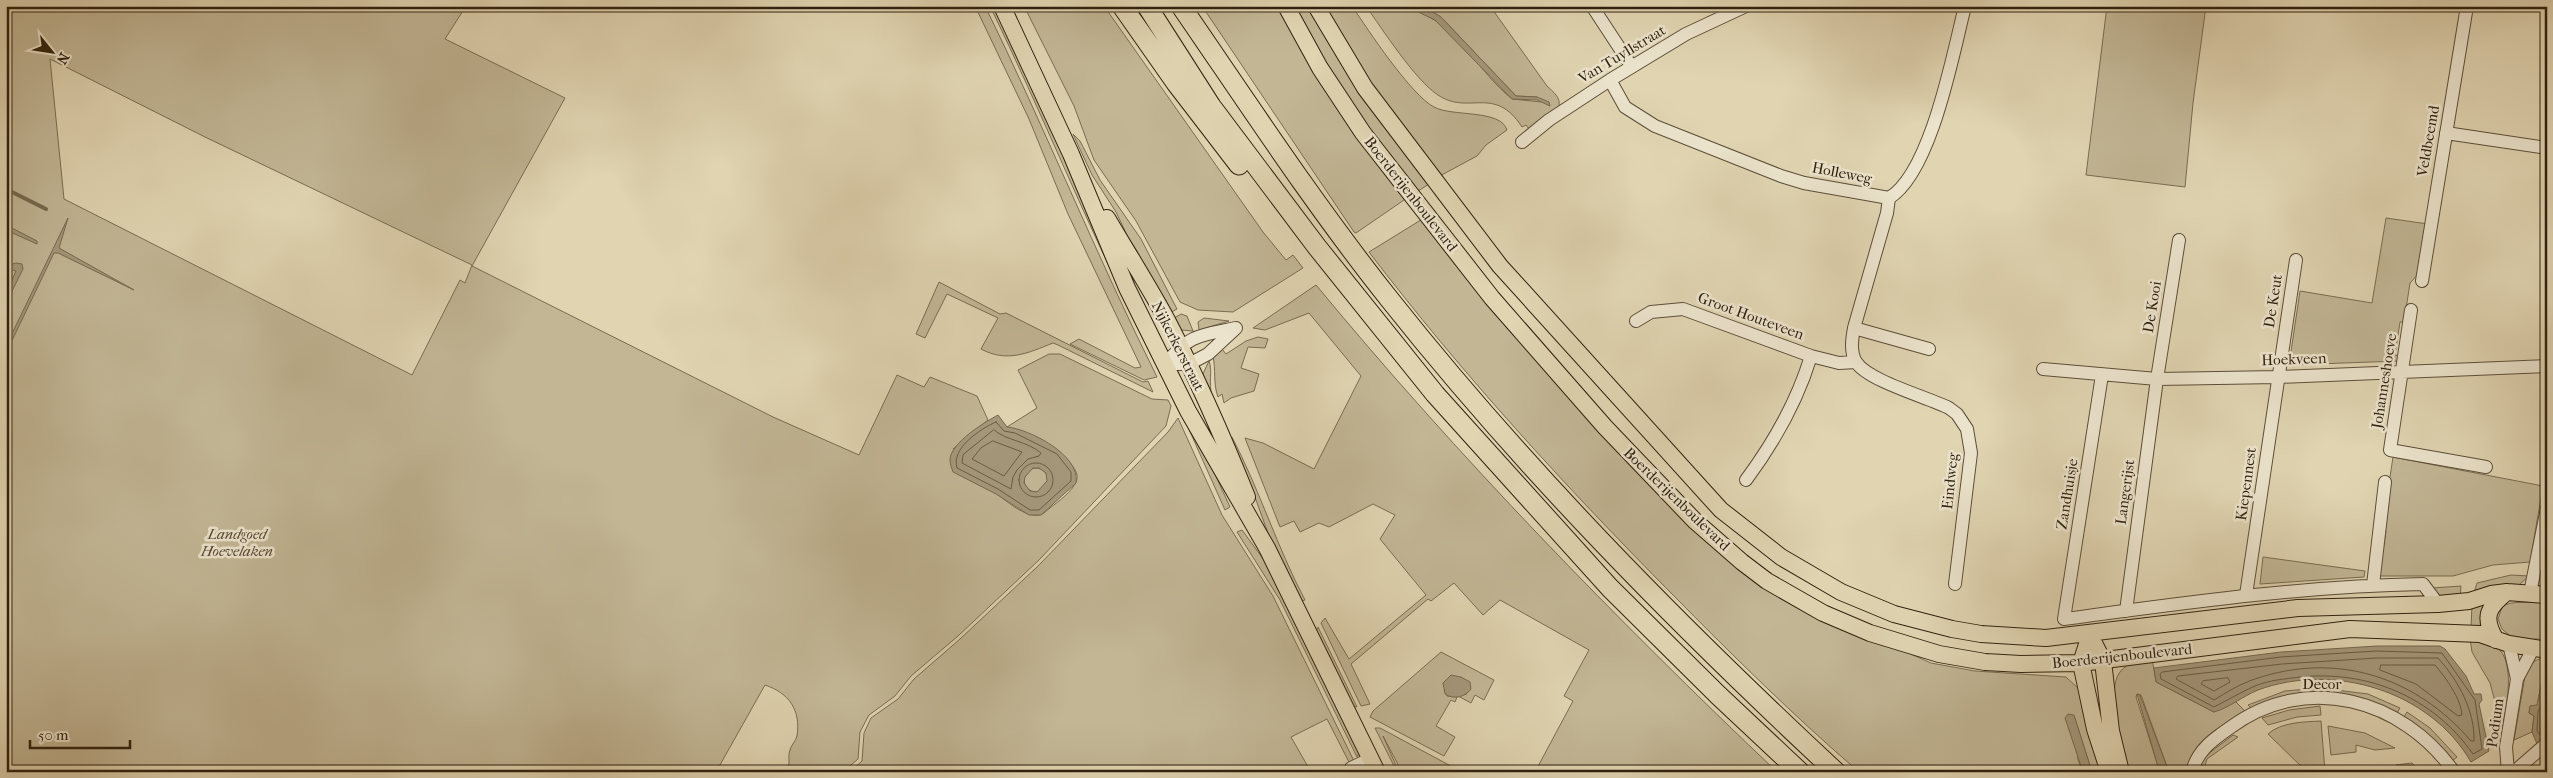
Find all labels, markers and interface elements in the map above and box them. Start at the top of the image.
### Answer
street label: Van Tuyllstraat [1574,21,1669,88]
north arrow [28,28,78,78]
text: N [53,49,73,67]
street label: Veldbeemd [2413,103,2443,179]
street label: Boerderijenboulevard [1361,133,1462,256]
street label: Holleweg [1810,158,1875,188]
street label: De Keut [2260,272,2286,329]
street label: De Kooi [2139,279,2165,334]
street label: Groot Houteveen [1695,288,1807,344]
street label: Nijkerkerstraat [1148,298,1209,394]
street label: Johanneshoeve [2367,331,2401,431]
street label: Hoekveen [2261,349,2327,369]
street label: Boerderijenboulevard [1620,444,1735,555]
street label: Kiepennest [2232,446,2260,522]
street label: Eindweg [1938,451,1962,510]
street label: Zandhuisje [2052,457,2082,531]
street label: Langerijst [2112,458,2139,526]
park label: Landgoed Hoevelaken [200,525,273,560]
street label: Boerderijenboulevard [2051,640,2194,672]
street label: Decor [2302,675,2342,693]
street label: Podium [2483,697,2507,749]
scale bar [30,718,130,750]
text: 50 m [38,726,69,744]

